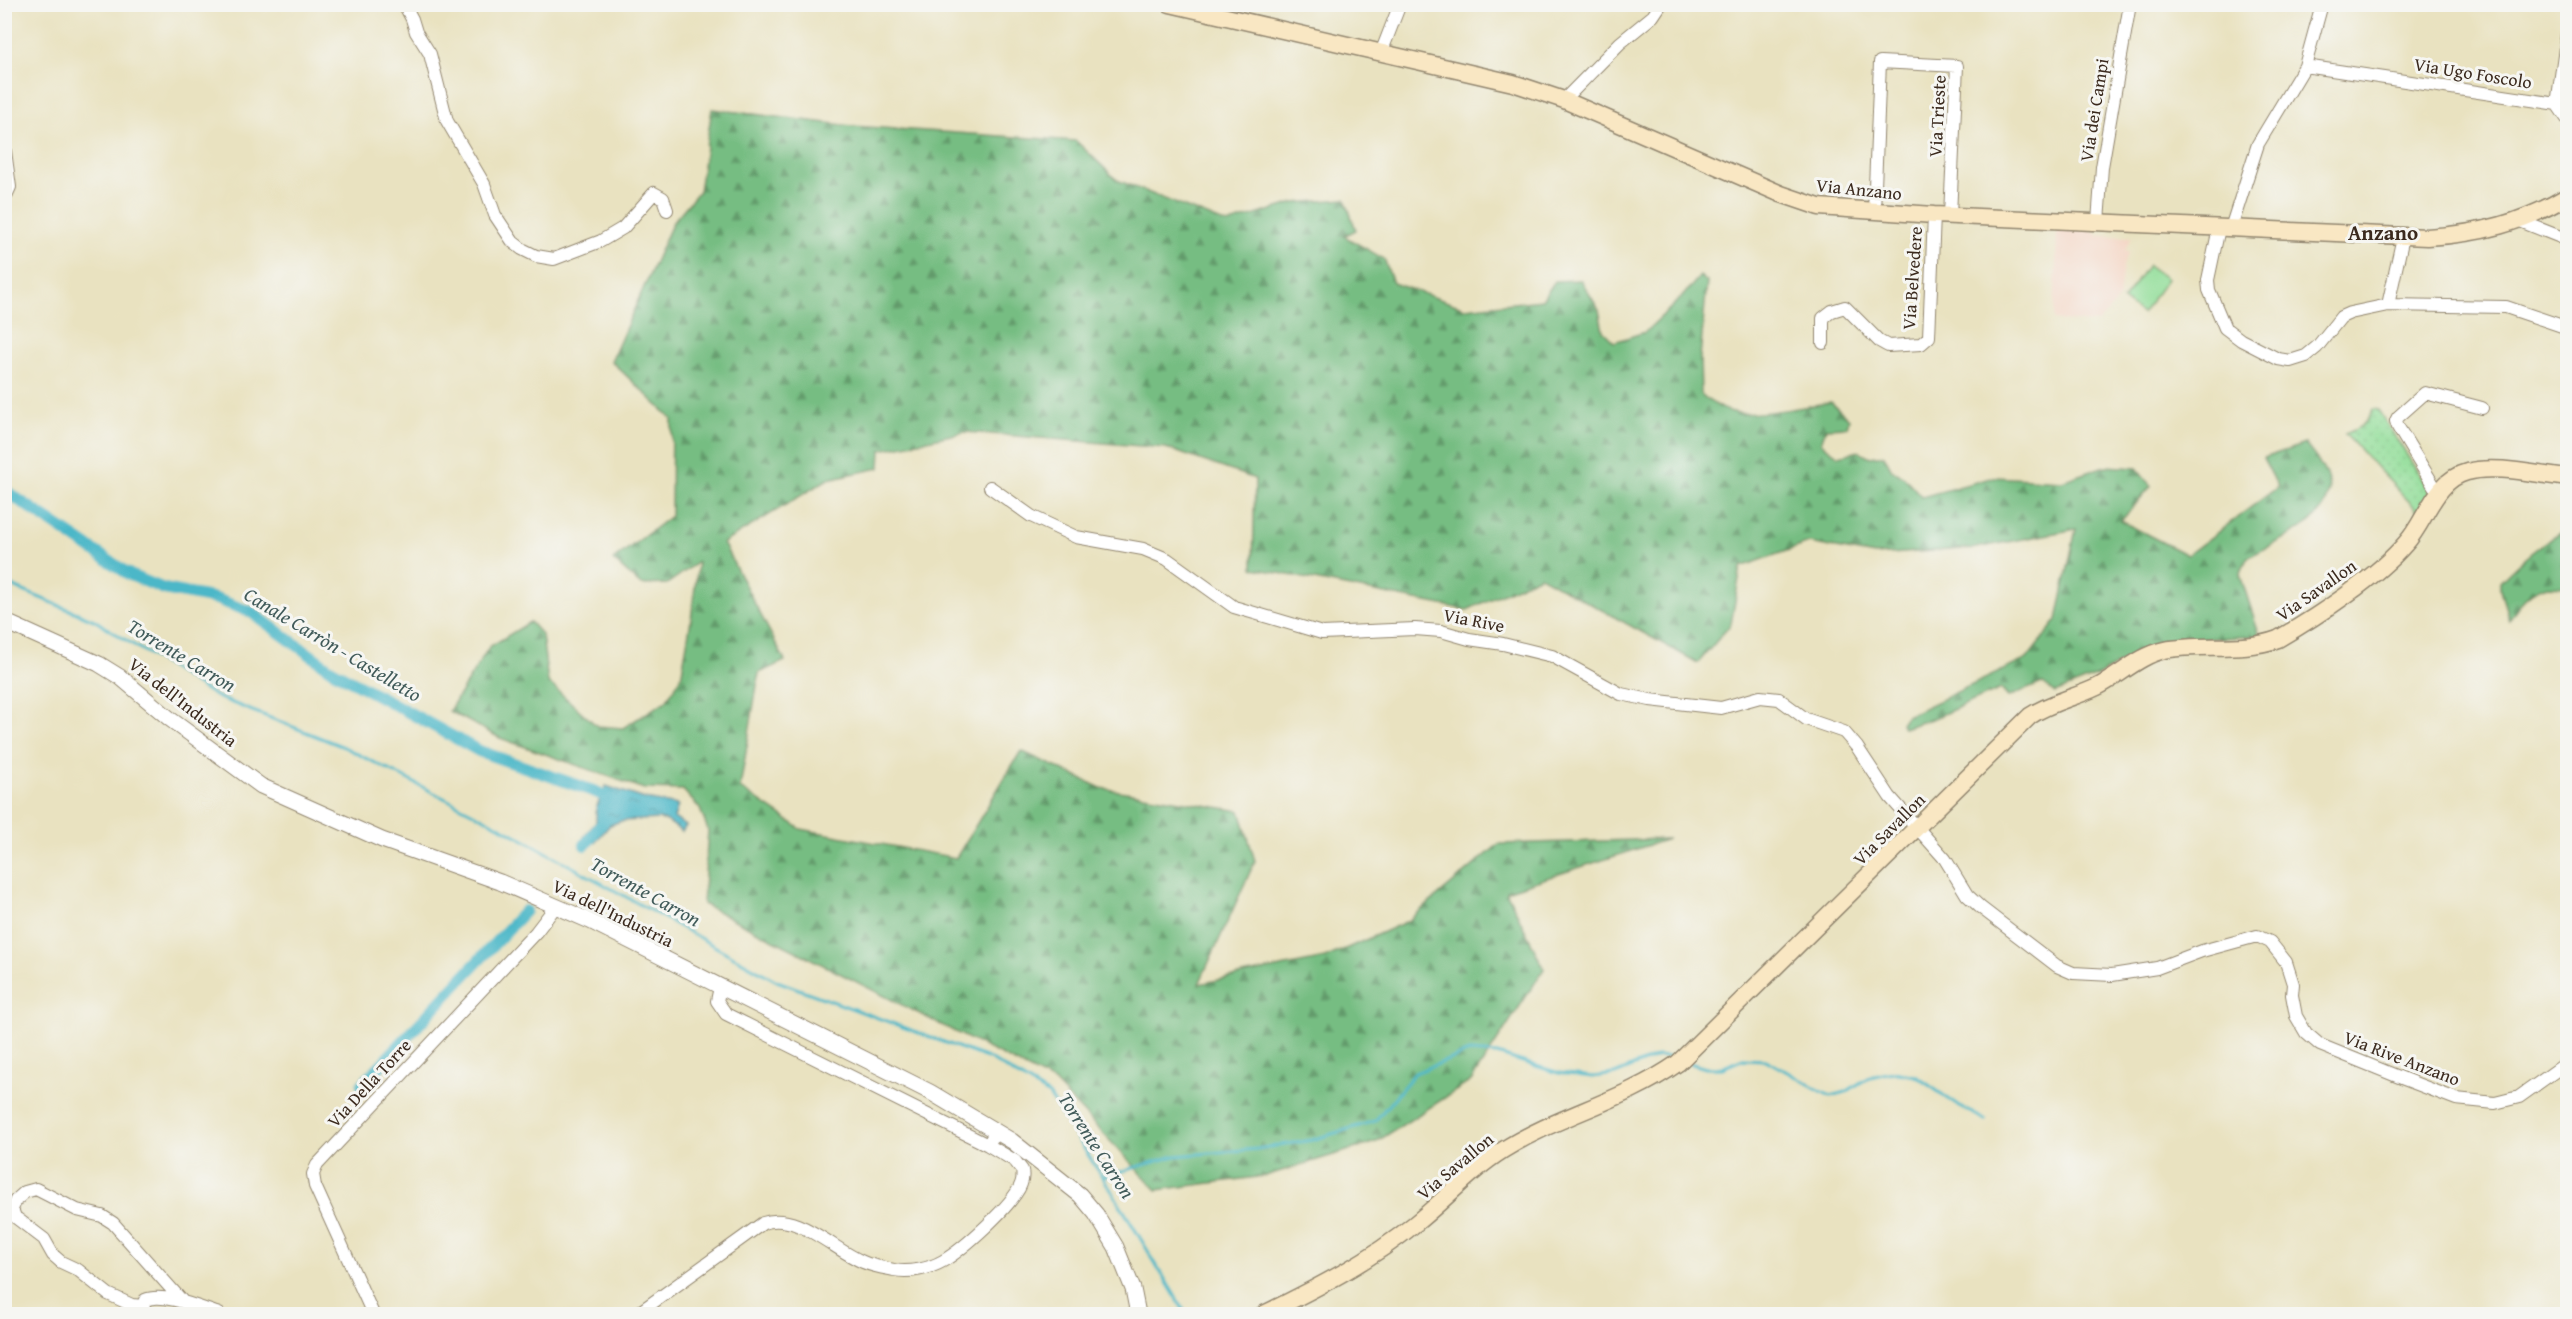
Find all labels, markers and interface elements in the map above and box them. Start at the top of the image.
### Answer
street label: Via Ugo Foscolo [2412,50,2534,96]
street label: Via dei Campi [2073,56,2115,164]
street label: Via Trieste [1921,74,1953,158]
street label: Via Anzano [1815,171,1903,207]
district label: Anzano [2348,217,2418,248]
street label: Via Belvedere [1895,225,1929,331]
street label: Via Savallon [2270,552,2362,628]
water label: Canale Carròn - Castelletto [239,579,428,709]
street label: Via Rive [1441,601,1507,639]
water label: Torrente Carron [122,611,242,699]
street label: Via dell'Industria [123,651,244,753]
street label: Via Savallon [1847,787,1931,871]
water label: Torrente Carron [586,849,706,933]
street label: Via dell'Industria [548,872,678,954]
street label: Via Rive Anzano [2340,1023,2464,1093]
street label: Via Della Torre [321,1033,417,1133]
water label: Torrente Carron [1052,1086,1142,1204]
street label: Via Savallon [1411,1126,1499,1206]

